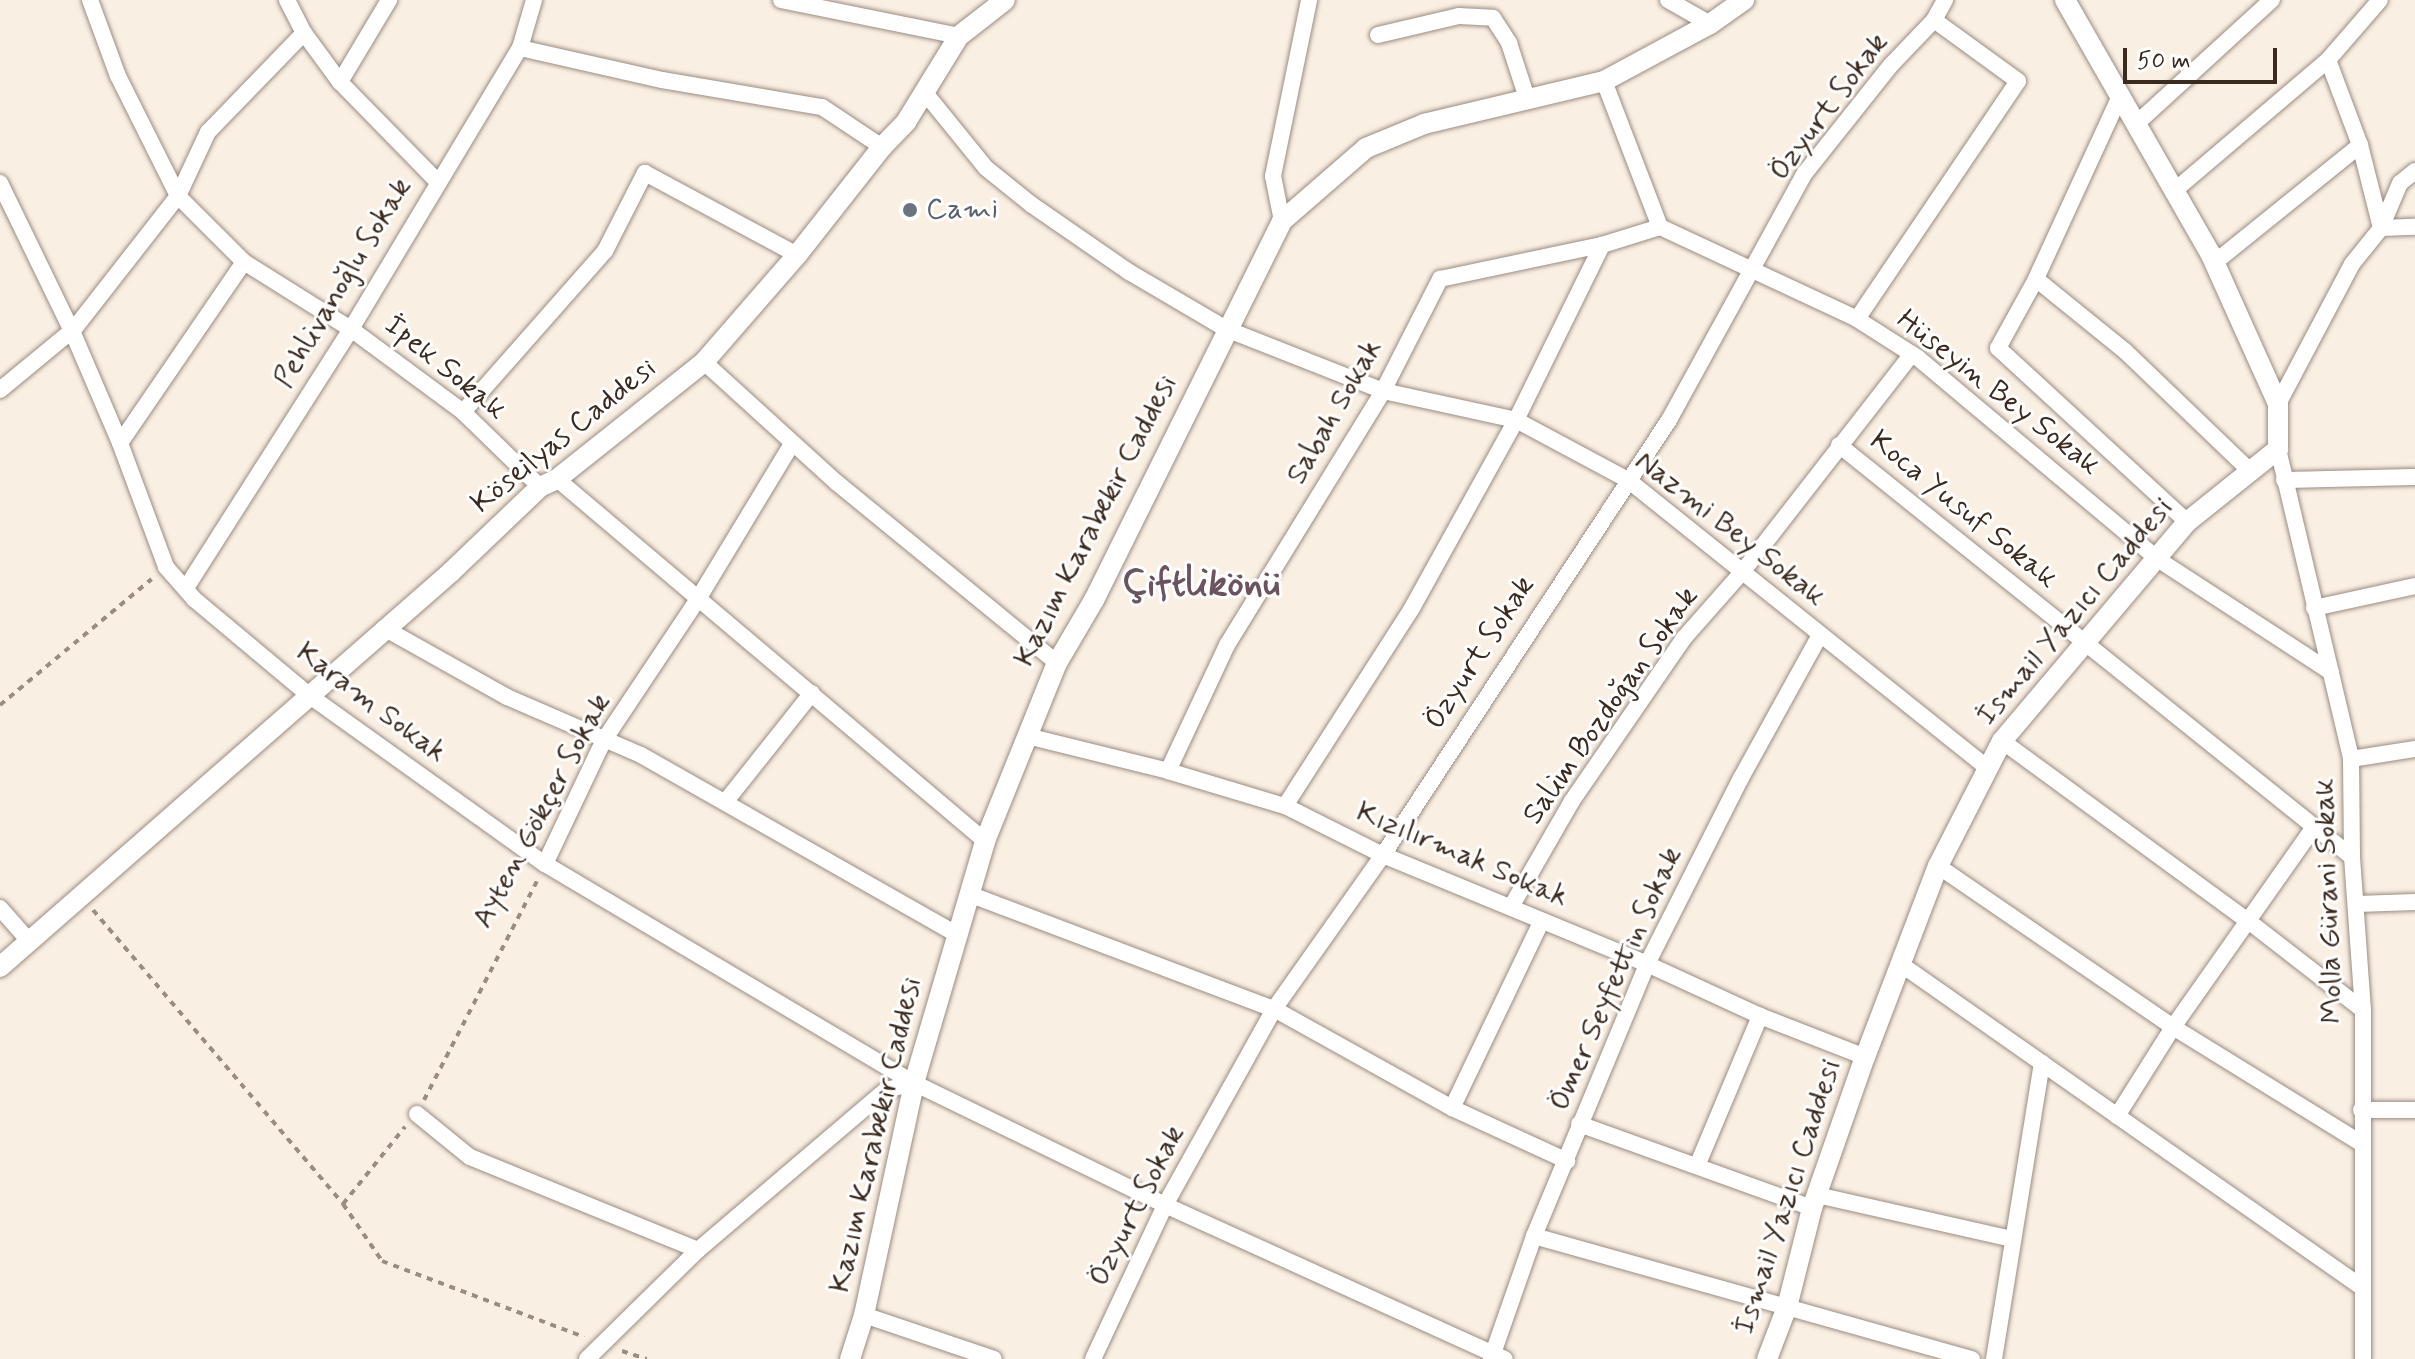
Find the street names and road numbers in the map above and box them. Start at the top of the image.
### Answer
street label: Özyurt Sokak [1761,25,1897,189]
street label: Pehlivanoğlu Sokak [266,171,420,395]
street label: Hüseyin Bey Sokak [1889,302,2107,484]
street label: İpek Sokak [378,309,512,427]
street label: Sabah Sokak [1279,333,1391,491]
street label: Köseilyas Caddesi [464,350,664,522]
street label: Kazım Karabekir Caddesi [1005,367,1187,675]
street label: Koca Yusuf Sokak [1865,426,2061,594]
street label: Nazmi Bey Sokak [1627,443,1833,615]
street label: İsmail Yazıcı Caddesi [1970,492,2180,732]
street label: Özyurt Sokak [1416,568,1544,738]
street label: Salim Bozdoğan Sokak [1515,579,1707,833]
street label: Karam Sokak [289,635,453,771]
street label: Ayten Gökçer Sokak [465,687,619,935]
street label: Molla Gürani Sokak [2307,778,2351,1024]
street label: Kızılırmak Sokak [1352,795,1572,915]
street label: Ömer Seyfettin Sokak [1541,841,1691,1117]
street label: Kazım Karabekir Caddesi [822,971,930,1299]
street label: İsmail Yazıcı Caddesi [1727,1056,1849,1338]
street label: Özyurt Sokak [1080,1118,1194,1294]

